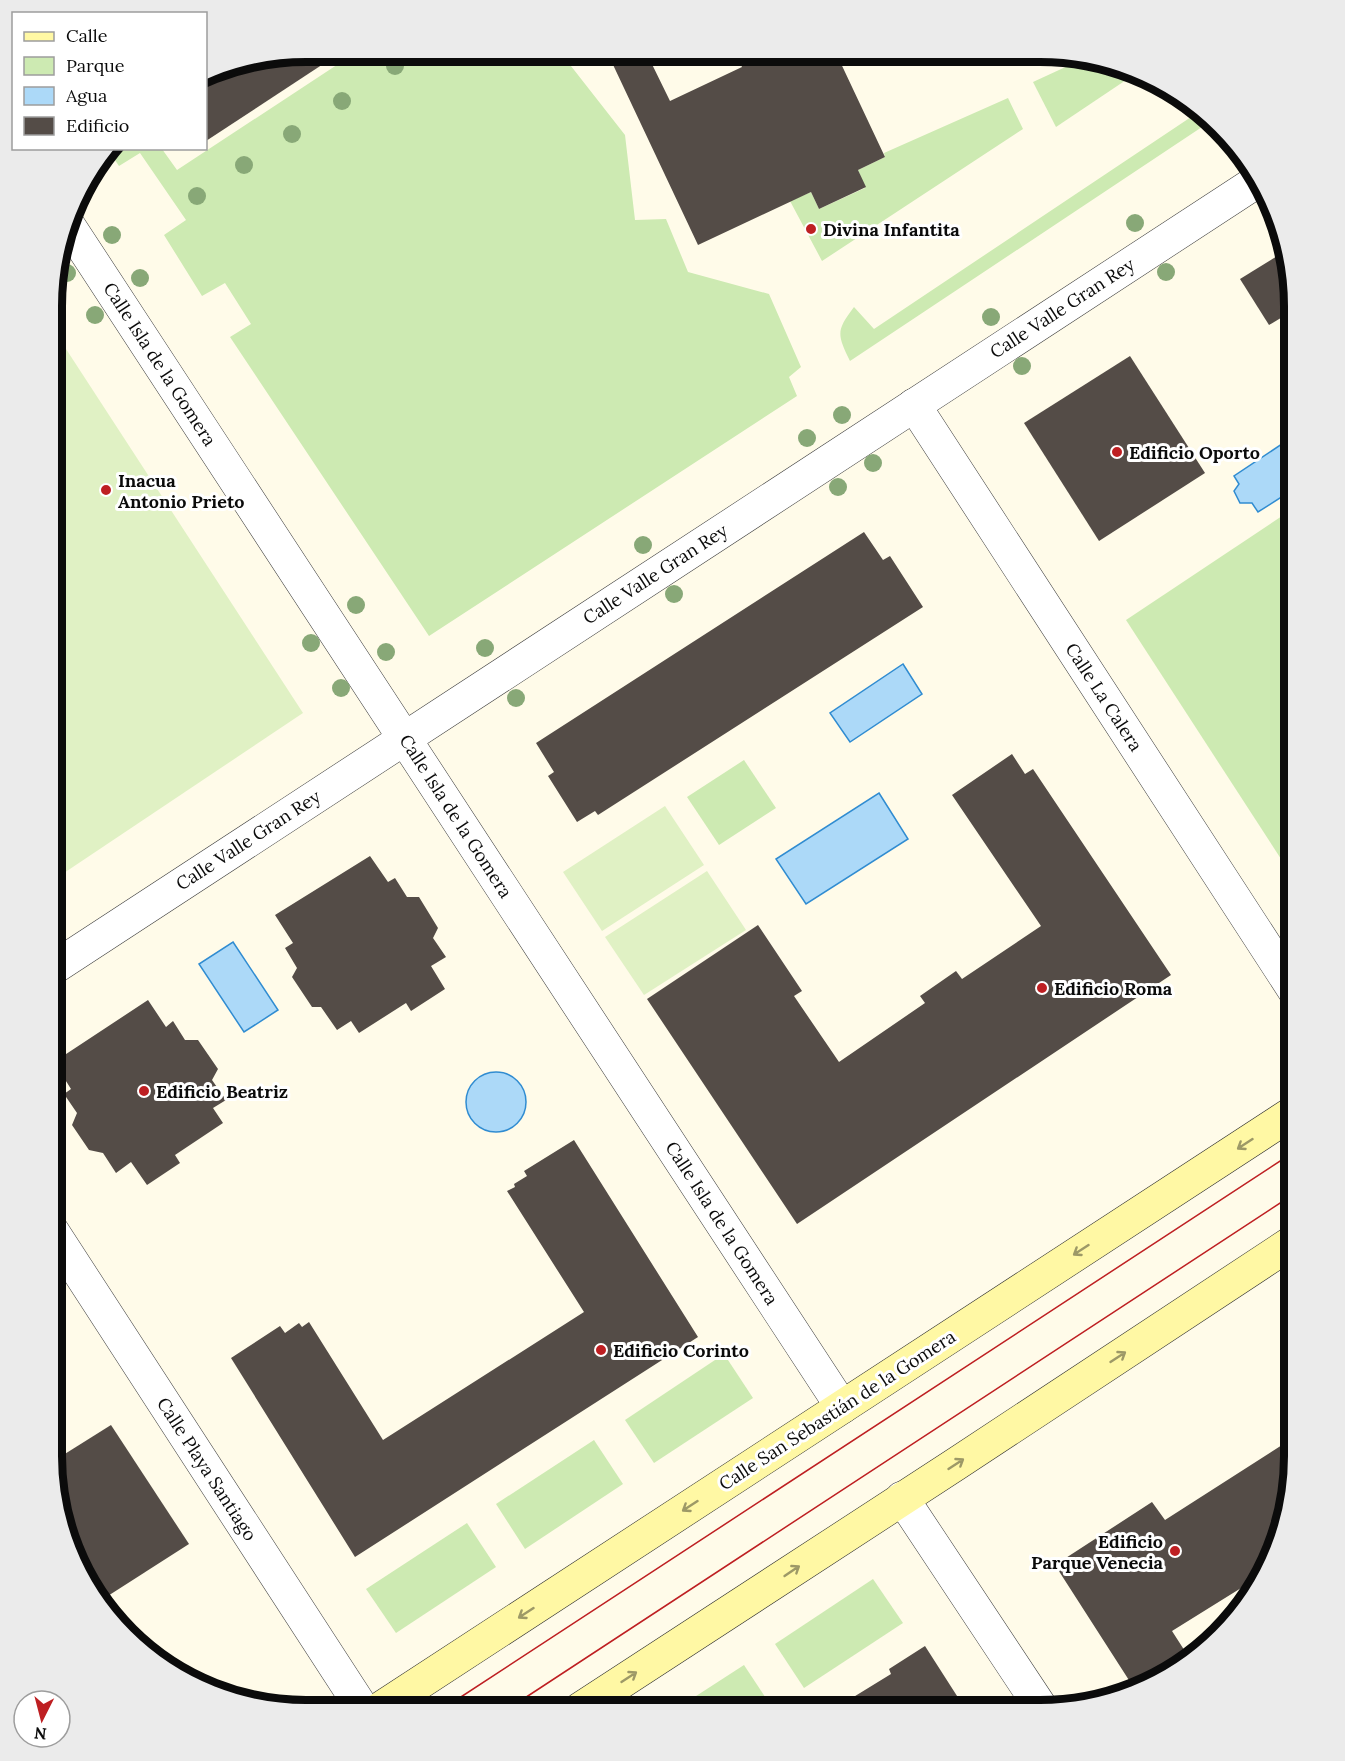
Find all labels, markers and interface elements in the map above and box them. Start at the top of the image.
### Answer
legend [12,12,207,150]
text: Calle [66,24,108,47]
text: Parque [66,54,125,77]
text: Agua [65,84,107,107]
text: Edificio [66,114,129,137]
place label: Divina Infantita [823,218,960,241]
marker: Divina Infantita [804,222,818,236]
street label: Calle Valle Gran Rey [985,252,1139,363]
street label: Calle Isla de la Gomera [98,278,222,450]
place label: Edificio Oporto [1129,441,1260,464]
marker: Edificio Oporto [1110,445,1124,459]
place label: Inacua Antonio Prieto [118,469,245,513]
marker: Inacua Antonio Prieto [99,483,113,497]
street label: Calle Valle Gran Rey [578,518,732,629]
street label: Calle La Calera [1060,639,1148,755]
street label: Calle Isla de la Gomera [394,730,518,902]
street label: Calle Valle Gran Rey [171,784,325,895]
place label: Edificio Roma [1054,977,1173,1000]
marker: Edificio Roma [1035,981,1049,995]
place label: Edificio Beatriz [156,1080,288,1103]
marker: Edificio Beatriz [137,1084,151,1098]
street label: Calle Isla de la Gomera [660,1137,784,1309]
one-way arrow [1236,1137,1253,1150]
one-way arrow [1073,1244,1090,1257]
street label: Calle San Sebastián de la Gomera [714,1325,960,1495]
place label: Edificio Corinto [613,1339,749,1362]
marker: Edificio Corinto [594,1343,608,1357]
one-way arrow [1110,1351,1126,1363]
street label: Calle Playa Santiago [152,1393,262,1545]
one-way arrow [947,1458,964,1470]
one-way arrow [681,1500,698,1513]
place label: Edificio Parque Venecia [1031,1530,1164,1574]
marker: Edificio Parque Venecia [1168,1544,1182,1558]
one-way arrow [784,1565,800,1577]
one-way arrow [519,1607,535,1619]
one-way arrow [620,1671,636,1683]
north arrow [12,1689,72,1749]
text: N [33,1723,48,1745]

